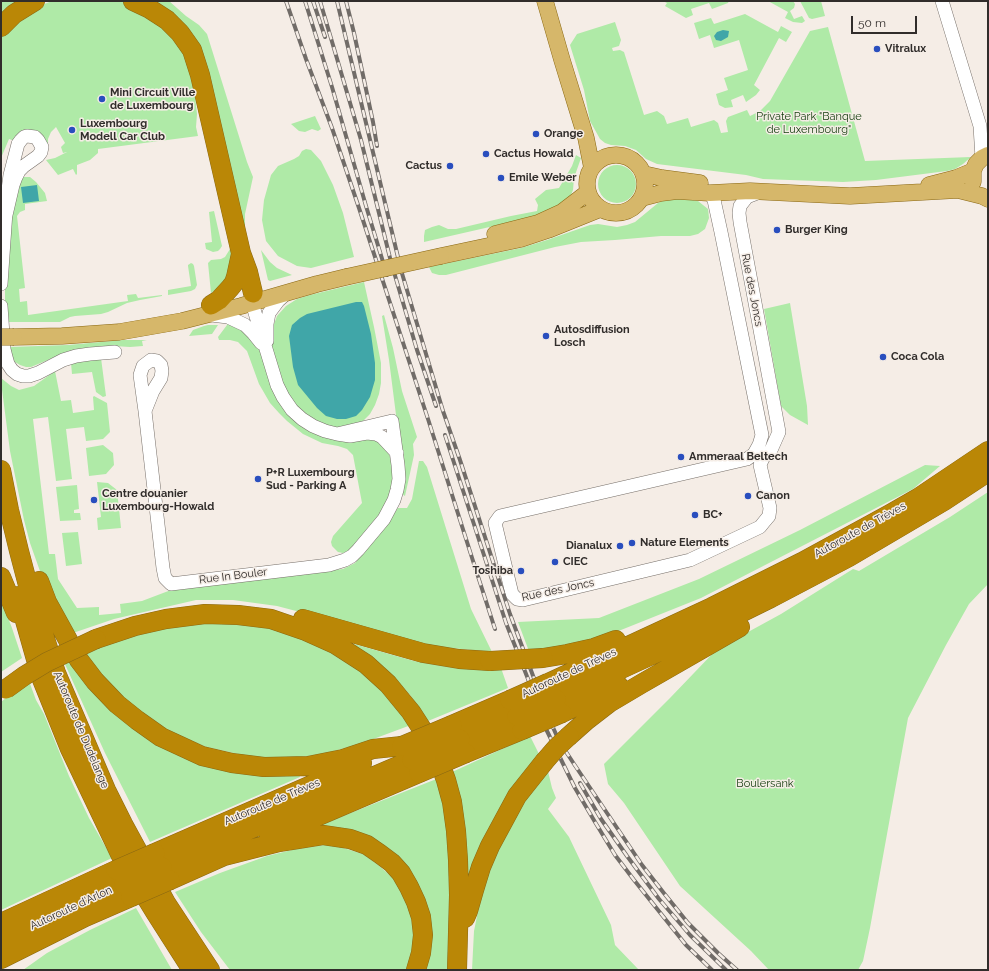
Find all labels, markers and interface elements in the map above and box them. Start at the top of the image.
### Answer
scale bar [853,8,919,34]
text: 50 m [858,16,886,30]
place label: Vitralux [885,42,926,56]
marker: Vitralux [872,44,882,54]
place label: Mini Circuit Ville de Luxembourg [110,86,195,112]
marker: Mini Circuit Ville de Luxembourg [97,94,107,104]
park label: Private Park "Banque de Luxembourg" [756,110,862,136]
place label: Luxembourg Modell Car Club [80,117,165,143]
marker: Luxembourg Modell Car Club [67,125,77,135]
place label: Orange [544,127,583,141]
marker: Orange [531,129,541,139]
place label: Cactus Howald [494,147,574,161]
marker: Cactus Howald [481,149,491,159]
place label: Cactus [405,159,442,173]
marker: Cactus [445,161,455,171]
place label: Emile Weber [509,171,577,185]
marker: Emile Weber [496,173,506,183]
place label: Burger King [785,223,848,237]
marker: Burger King [772,225,782,235]
street label: Rue des Joncs [738,253,766,327]
place label: Autosdiffusion Losch [554,323,630,349]
marker: Autosdiffusion Losch [541,331,551,341]
place label: Coca Cola [891,350,944,364]
marker: Coca Cola [878,352,888,362]
place label: Ammeraal Beltech [689,450,788,464]
marker: Ammeraal Beltech [676,452,686,462]
place label: P+R Luxembourg Sud - Parking A [266,466,355,492]
marker: P+R Luxembourg Sud - Parking A [253,474,263,484]
place label: Centre douanier Luxembourg-Howald [102,487,214,513]
place label: Canon [756,489,790,503]
marker: Canon [743,491,753,501]
marker: Centre douanier Luxembourg-Howald [89,495,99,505]
street label: Autoroute de Trèves [812,499,908,561]
place label: BC+ [703,508,723,522]
marker: BC+ [690,510,700,520]
place label: Nature Elements [640,536,729,550]
marker: Nature Elements [627,538,637,548]
place label: Dianalux [566,539,612,553]
marker: Dianalux [615,541,625,551]
place label: CIEC [563,555,588,569]
marker: CIEC [550,557,560,567]
place label: Toshiba [472,564,513,578]
street label: Rue In Bouler [198,565,268,587]
marker: Toshiba [516,566,526,576]
street label: Rue des Joncs [521,576,595,604]
street label: Autoroute de Trèves [520,645,618,701]
street label: Autoroute de Dudelange [50,669,112,791]
street label: Autoroute de Trèves [222,776,322,828]
park label: Boulersank [736,777,794,791]
street label: Autoroute d'Arlon [28,883,114,933]

